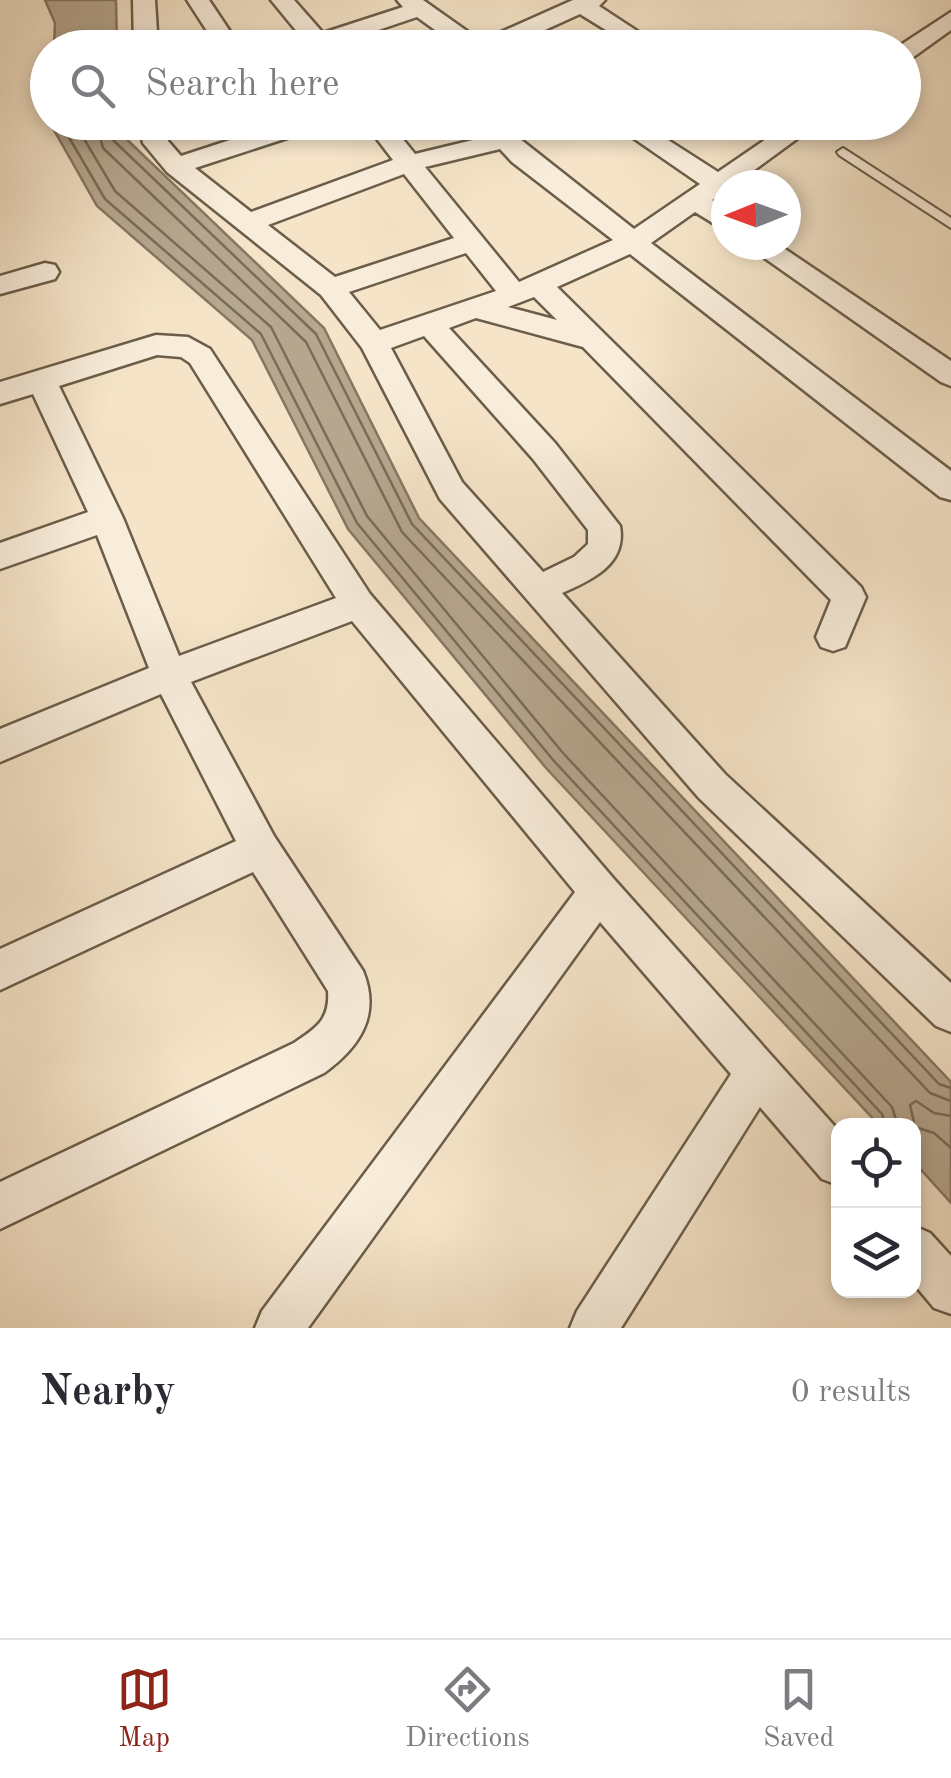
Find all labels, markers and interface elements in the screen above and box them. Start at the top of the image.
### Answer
search box [30,30,921,140]
icon: search [65,58,120,113]
text: Search here [145,66,340,104]
north arrow [711,170,801,260]
map controls [831,1118,921,1298]
button: locate [831,1118,921,1208]
button: layers [831,1208,921,1298]
text: Nearby [40,1372,176,1414]
text: 0 results [791,1377,911,1409]
tab: Map [117,1662,172,1757]
tab: Directions [405,1662,530,1757]
tab: Saved [763,1662,834,1757]

